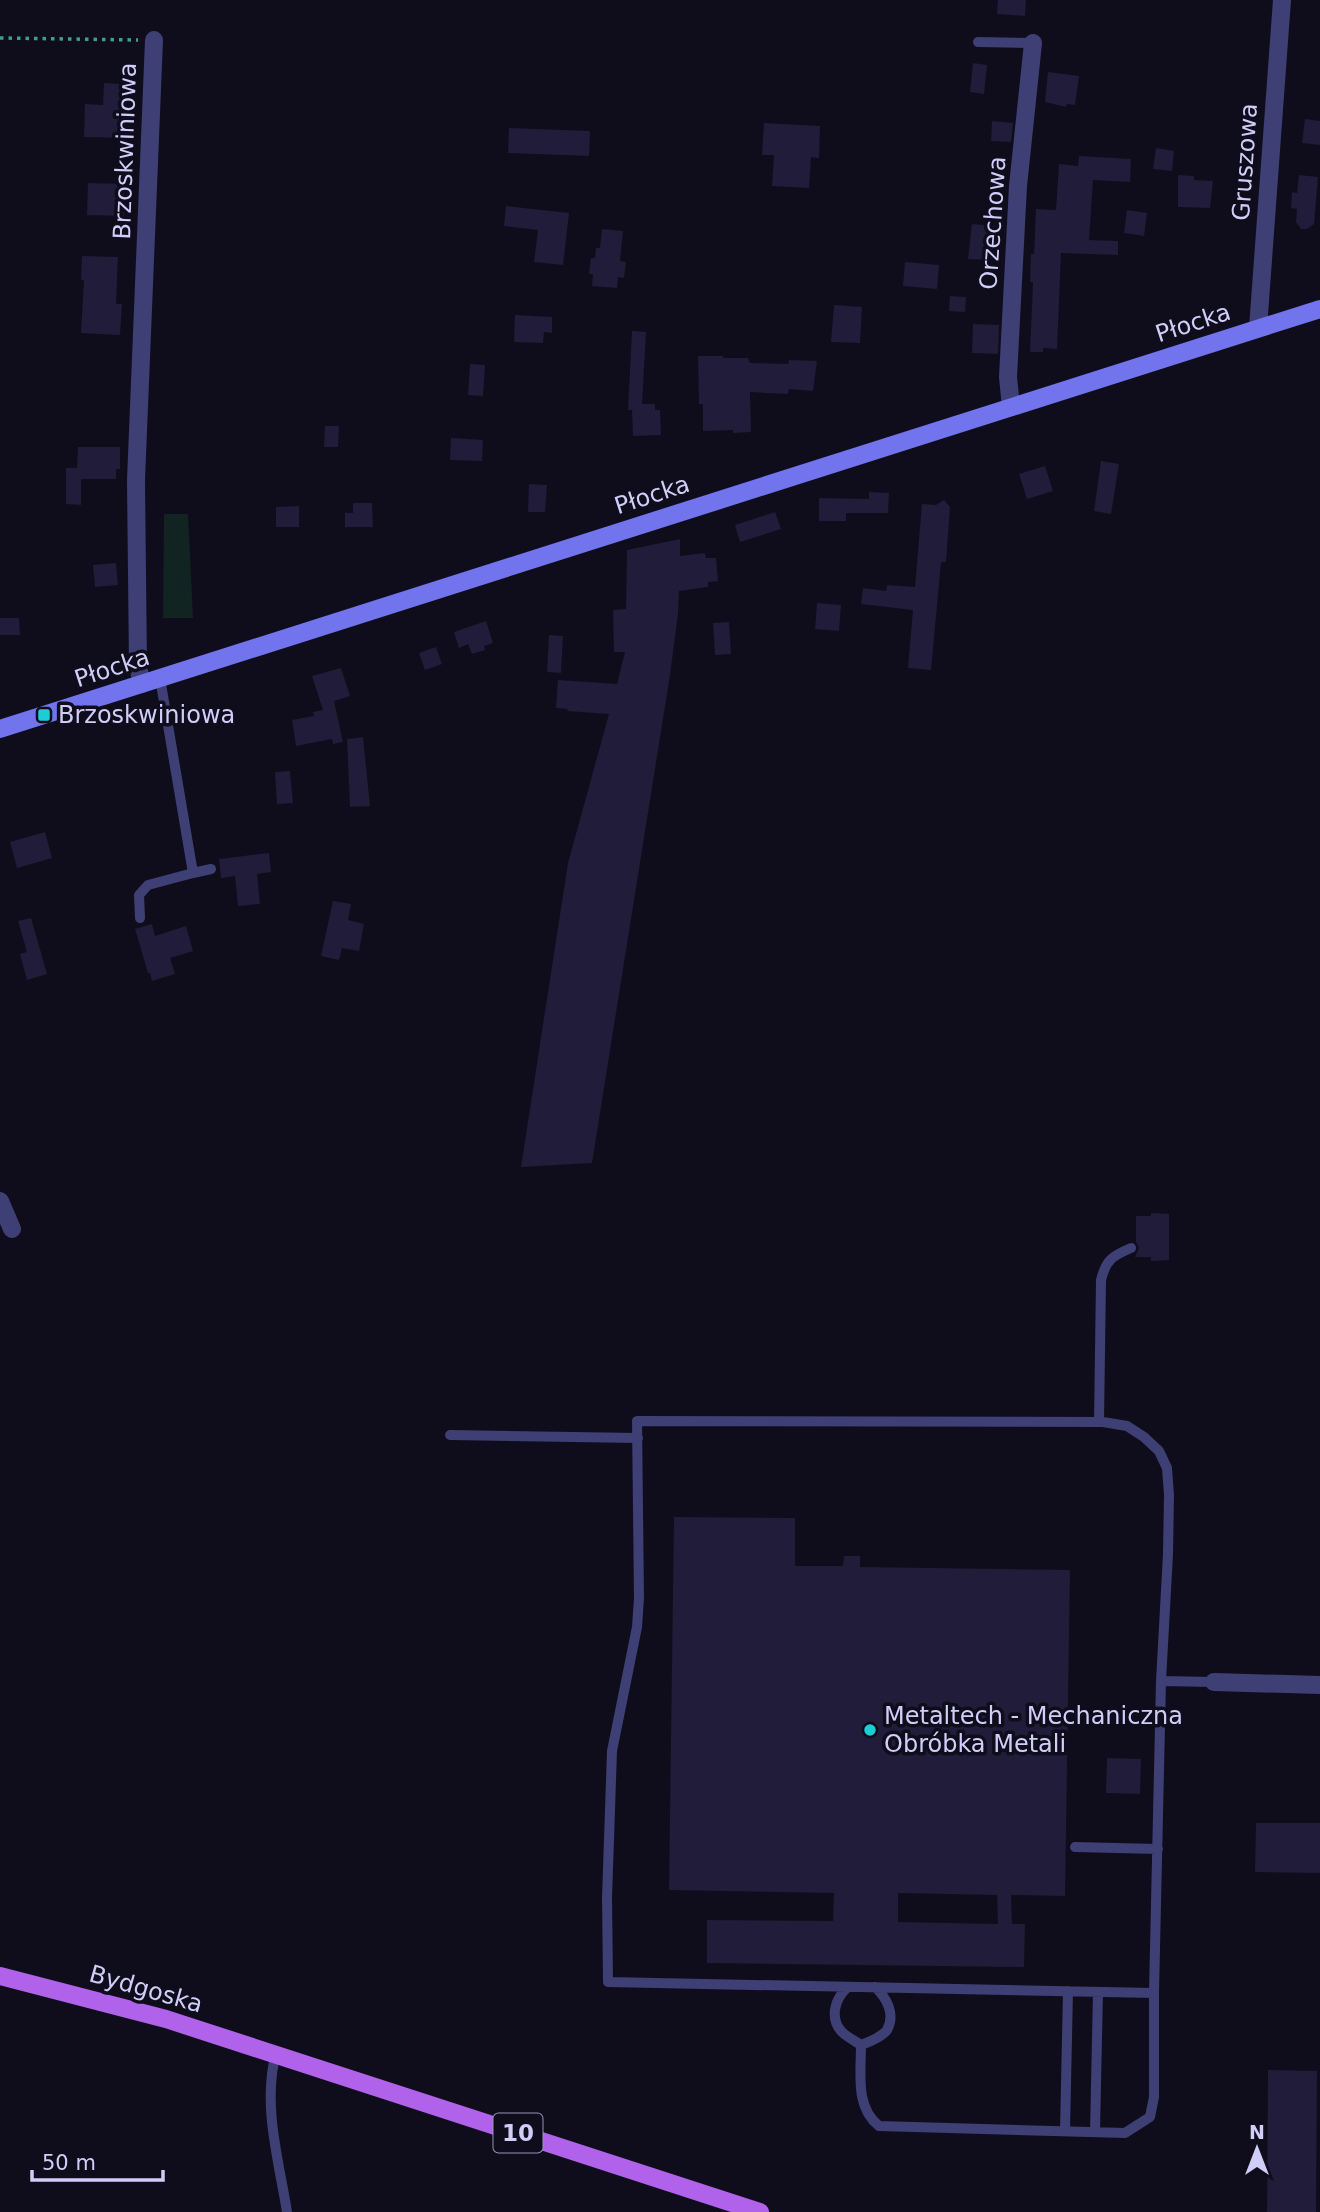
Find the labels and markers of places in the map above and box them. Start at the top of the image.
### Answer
place label: Brzoskwiniowa [58,701,235,729]
marker: Brzoskwiniowa [36,707,52,723]
place label: Metaltech - Mechaniczna Obróbka Metali [884,1702,1183,1758]
marker: Metaltech - Mechaniczna Obróbka Metali [862,1722,878,1738]

